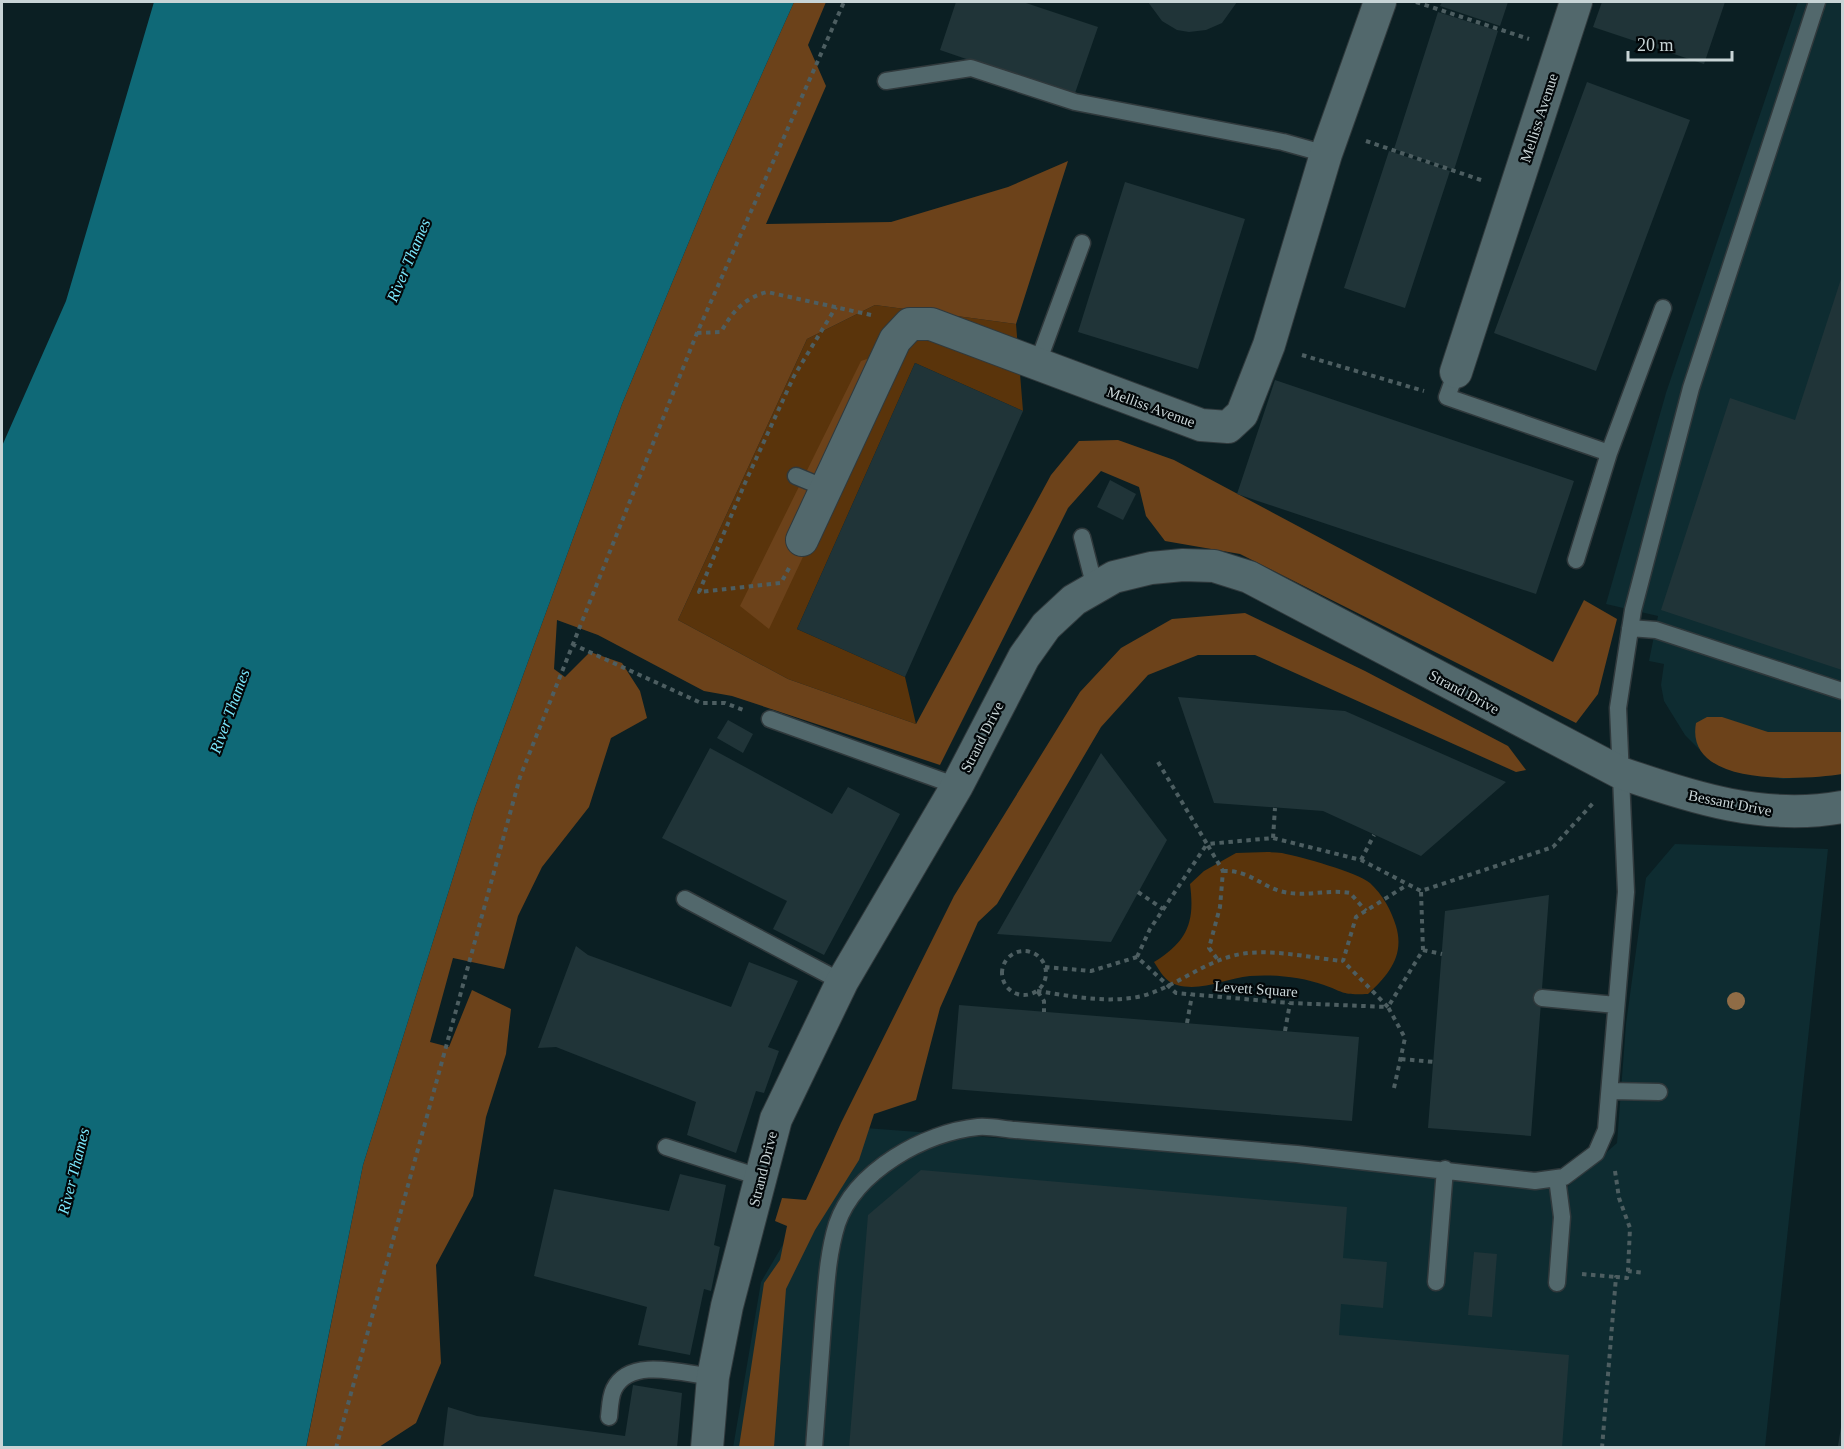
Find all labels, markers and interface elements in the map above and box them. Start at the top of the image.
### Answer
scale bar [1628,24,1732,62]
text: 20 m [1637,35,1674,55]
street label: Melliss Avenue [1517,71,1561,165]
water label: River Thames [383,216,434,305]
street label: Melliss Avenue [1105,384,1198,430]
water label: River Thames [206,667,253,757]
street label: Strand Drive [1426,667,1502,717]
street label: Strand Drive [957,699,1007,775]
street label: Bessant Drive [1687,787,1773,819]
street label: Levett Square [1214,978,1299,1000]
water label: River Thames [54,1126,92,1217]
street label: Strand Drive [746,1129,780,1208]

